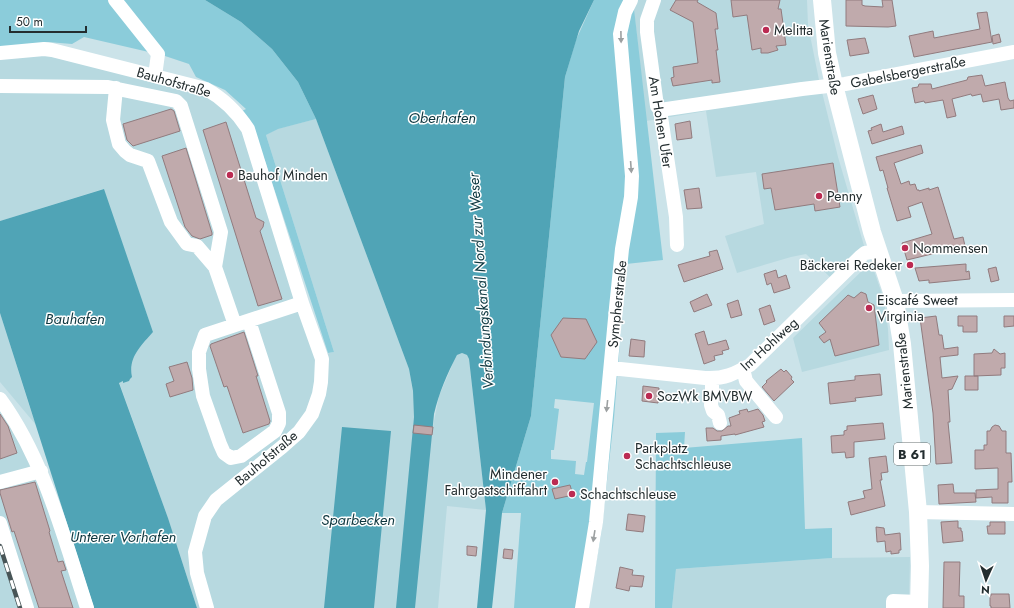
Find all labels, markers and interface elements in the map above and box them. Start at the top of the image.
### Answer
scale bar [10,8,86,34]
text: 50 m [16,13,43,31]
street label: Marienstraße [814,18,846,96]
place label: Melitta [774,20,813,40]
marker: Melitta [761,25,771,35]
one-way arrow [618,31,624,44]
street label: Gabelsbergerstraße [849,51,967,93]
street label: Bauhofstraße [134,62,214,102]
street label: Am Hohen Ufer [644,75,678,170]
water label: Oberhafen [408,107,476,129]
one-way arrow [627,161,634,173]
place label: Bauhof Minden [238,165,328,185]
marker: Bauhof Minden [225,170,235,180]
water label: Verbindungskanal Nord zur Weser [462,171,500,390]
place label: Penny [827,186,863,206]
marker: Penny [814,191,824,201]
place label: Nommensen [913,238,988,258]
marker: Nommensen [900,243,910,253]
place label: Bäckerei Redeker [800,255,902,275]
street label: Sympherstraße [602,259,632,349]
marker: Bäckerei Redeker [905,260,915,270]
place label: Eiscafé Sweet Virginia [877,290,958,326]
marker: Eiscafé Sweet Virginia [864,303,874,313]
water label: Bauhafen [45,308,105,330]
street label: Im Hohlweg [736,313,802,375]
street label: Marienstraße [890,332,918,410]
place label: SozWk BMVBW [657,386,753,406]
marker: SozWk BMVBW [644,391,654,401]
one-way arrow [604,400,610,412]
street label: Bauhofstraße [230,426,302,490]
place label: Parkplatz Schachtschleuse [635,438,731,474]
road number: B 61 [894,443,930,465]
marker: Parkplatz Schachtschleuse [622,451,632,461]
place label: Mindener Fahrgastschiffahrt [444,464,548,500]
marker: Mindener Fahrgastschiffahrt [550,477,560,487]
place label: Schachtschleuse [580,484,676,504]
marker: Schachtschleuse [567,489,577,499]
water label: Sparbecken [321,509,395,531]
water label: Unterer Vorhafen [70,526,176,548]
one-way arrow [590,530,596,542]
north arrow [966,560,1006,600]
text: N [981,582,990,598]

